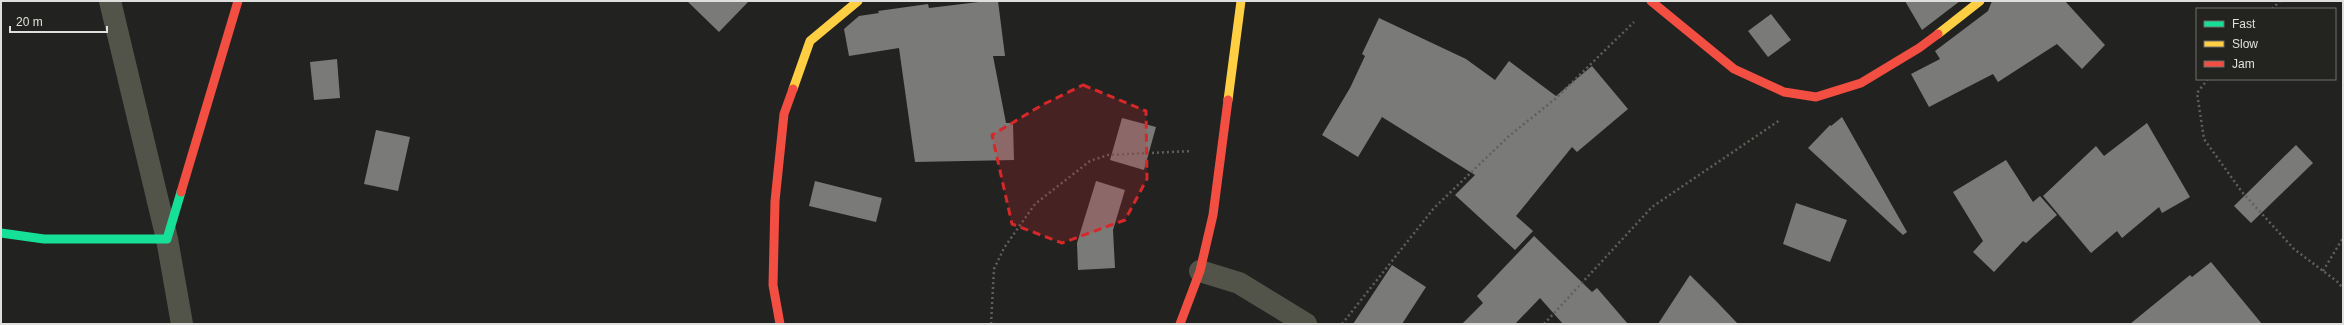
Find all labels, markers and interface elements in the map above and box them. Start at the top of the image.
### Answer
scale bar [10,8,107,34]
legend [2196,8,2336,80]
text: 20 m [16,15,43,29]
text: Fast [2232,17,2256,31]
text: Slow [2232,37,2258,51]
text: Jam [2232,57,2255,71]

